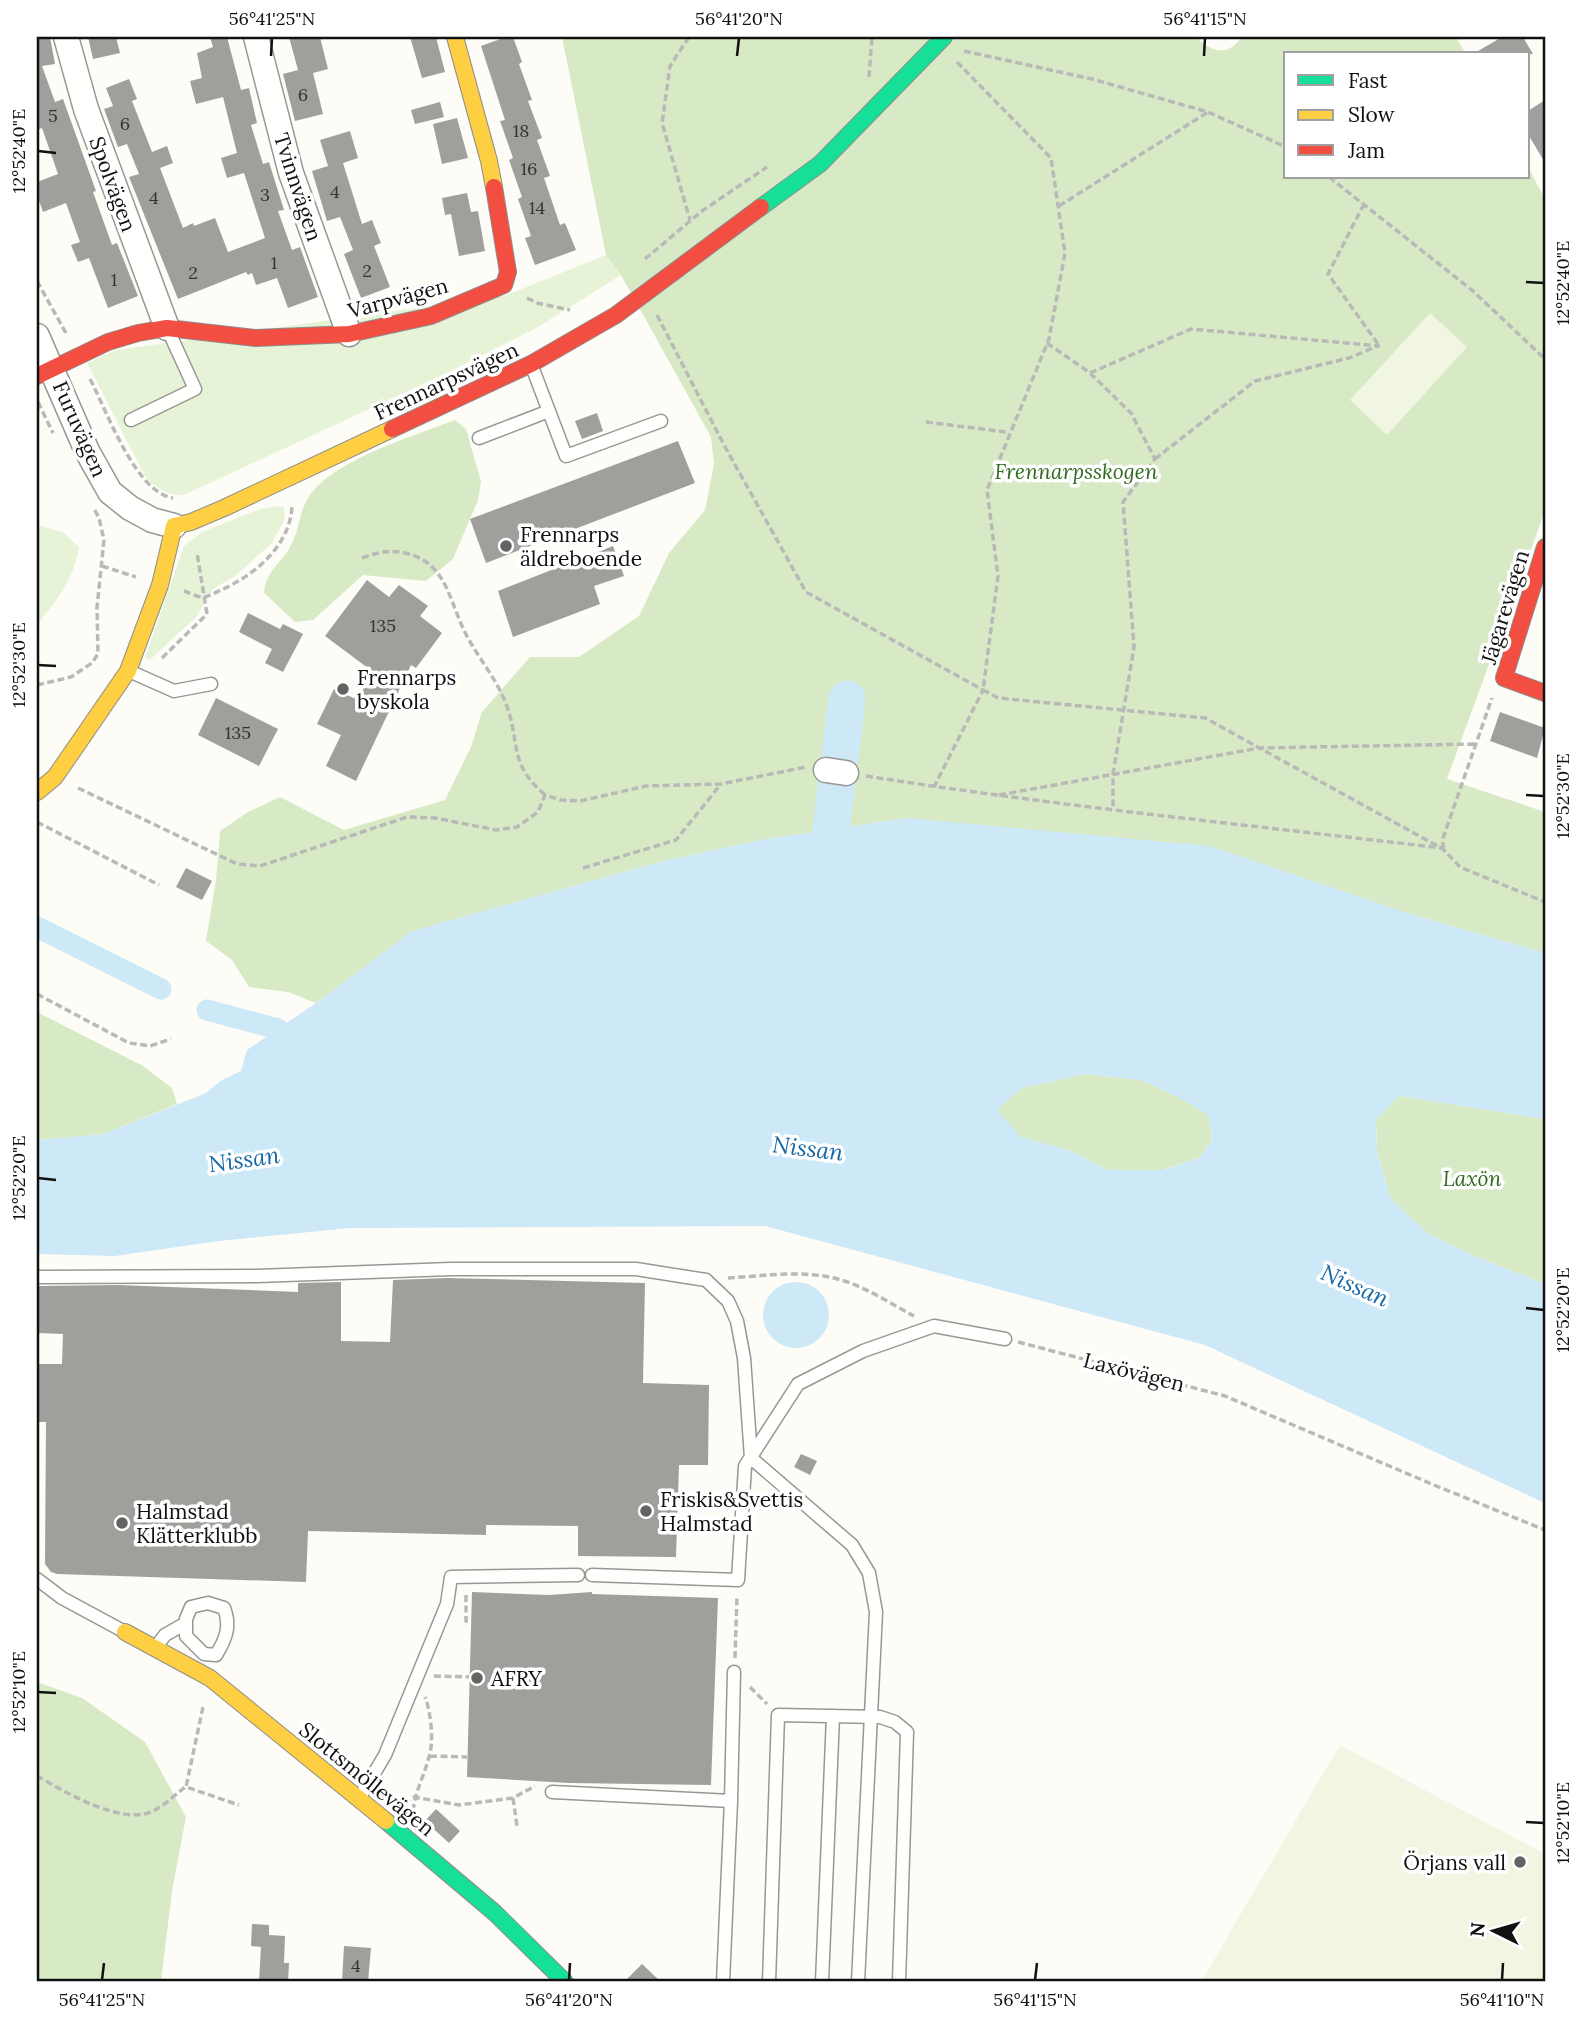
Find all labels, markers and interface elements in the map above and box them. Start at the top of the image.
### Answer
text: 56°41'25"N [229,7,315,30]
text: 56°41'20"N [695,7,783,30]
text: 56°41'15"N [1163,7,1247,30]
legend [1284,52,1530,178]
text: Fast [1348,67,1388,94]
house number: 6 [298,83,308,106]
text: Slow [1348,101,1395,128]
house number: 5 [48,104,58,127]
text: 12°52'40"E [7,109,30,193]
house number: 6 [120,112,130,135]
house number: 18 [513,119,529,142]
street label: Tvinnvägen [268,130,328,245]
street label: Spolvägen [83,133,143,235]
text: Jam [1347,137,1385,164]
house number: 16 [521,157,537,180]
house number: 4 [330,180,340,203]
house number: 3 [260,183,270,206]
house number: 4 [149,186,159,209]
house number: 14 [529,196,545,219]
text: 12°52'40"E [1551,241,1574,325]
house number: 1 [271,251,277,274]
house number: 2 [362,259,372,282]
house number: 2 [188,261,198,284]
house number: 1 [111,268,117,291]
street label: Varpvägen [344,272,451,325]
street label: Frennarpsvägen [370,336,523,426]
street label: Furuvägen [47,377,113,481]
park label: Frennarpsskogen [994,458,1158,485]
place label: Frennarps äldreboende [520,521,642,572]
marker: Frennarps äldreboende [498,538,514,554]
street label: Jägarevägen [1475,546,1535,668]
house number: 135 [370,614,396,637]
text: 12°52'30"E [7,622,30,708]
place label: Frennarps byskola [357,664,456,715]
marker: Frennarps byskola [335,681,351,697]
house number: 135 [225,721,251,744]
text: 12°52'30"E [1551,753,1574,839]
water label: Nissan [771,1129,845,1167]
text: 12°52'20"E [7,1136,30,1221]
water label: Nissan [207,1140,281,1178]
park label: Laxön [1443,1165,1501,1192]
water label: Nissan [1316,1257,1394,1313]
text: 12°52'20"E [1551,1268,1574,1353]
street label: Laxövägen [1081,1346,1188,1398]
place label: Friskis&Svettis Halmstad [660,1486,803,1537]
place label: Halmstad Klätterklubb [136,1498,258,1549]
marker: Friskis&Svettis Halmstad [638,1503,654,1519]
marker: Halmstad Klätterklubb [114,1515,130,1531]
text: 12°52'10"E [7,1651,30,1733]
place label: AFRY [490,1665,543,1692]
marker: AFRY [469,1670,485,1686]
street label: Slottsmöllevägen [294,1716,440,1842]
text: 12°52'10"E [1551,1782,1574,1864]
place label: Örjans vall [1403,1849,1506,1876]
marker: Örjans vall [1512,1854,1528,1870]
north arrow [1460,1896,1530,1966]
text: N [1464,1921,1490,1938]
house number: 4 [351,1954,361,1977]
text: 56°41'25"N [59,1988,145,2011]
text: 56°41'20"N [525,1988,613,2011]
text: 56°41'15"N [993,1988,1077,2011]
text: 56°41'10"N [1460,1988,1544,2011]

